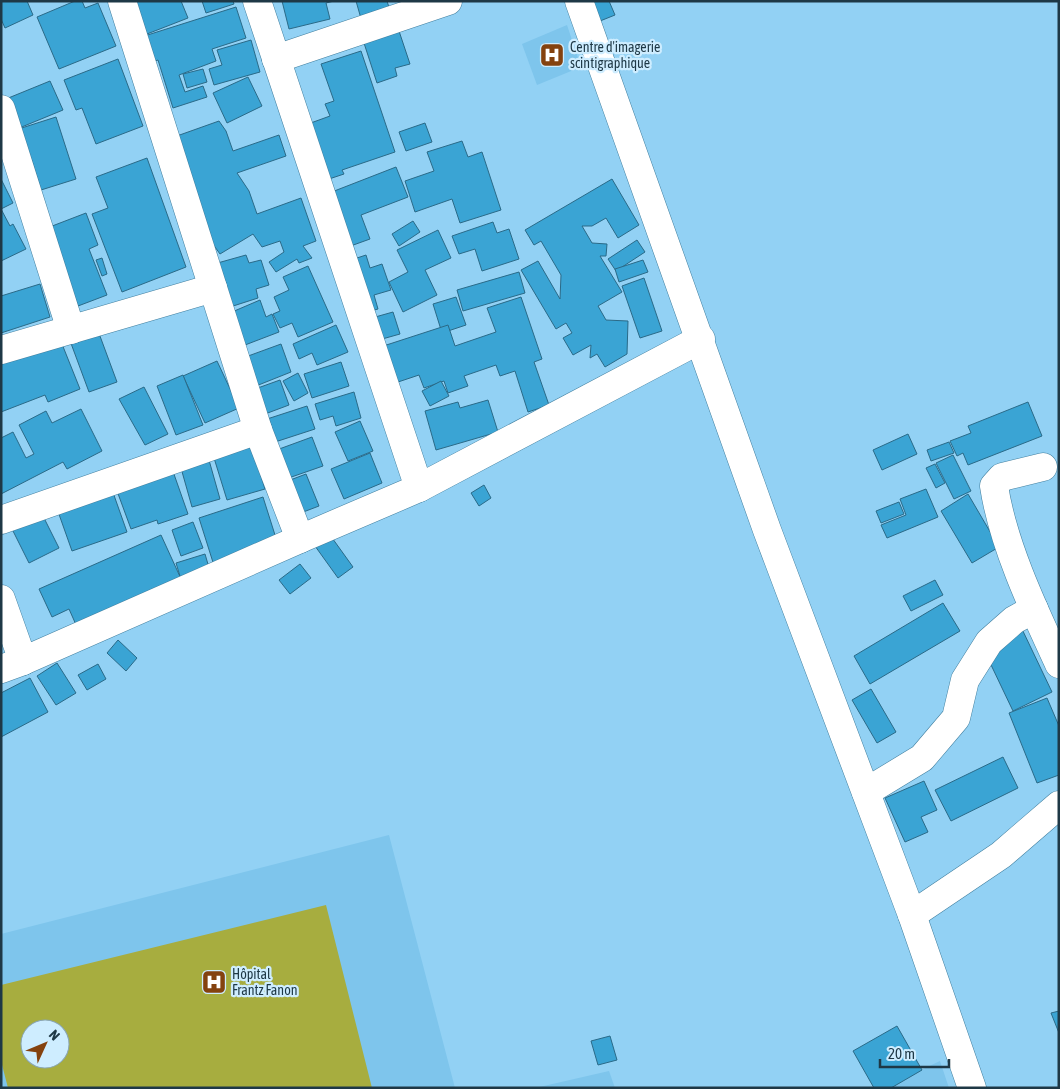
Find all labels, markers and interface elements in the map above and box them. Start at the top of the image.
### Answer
place label: Centre d'imagerie scintigraphique [570,39,660,71]
hospital icon: Centre d'imagerie scintigraphique [539,42,565,68]
place label: Hôpital Frantz Fanon [232,966,298,998]
hospital icon: Hôpital Frantz Fanon [201,969,227,995]
north arrow [20,1019,70,1069]
text: N [46,1026,63,1043]
scale bar [880,1036,949,1068]
text: 20 m [888,1045,915,1062]

